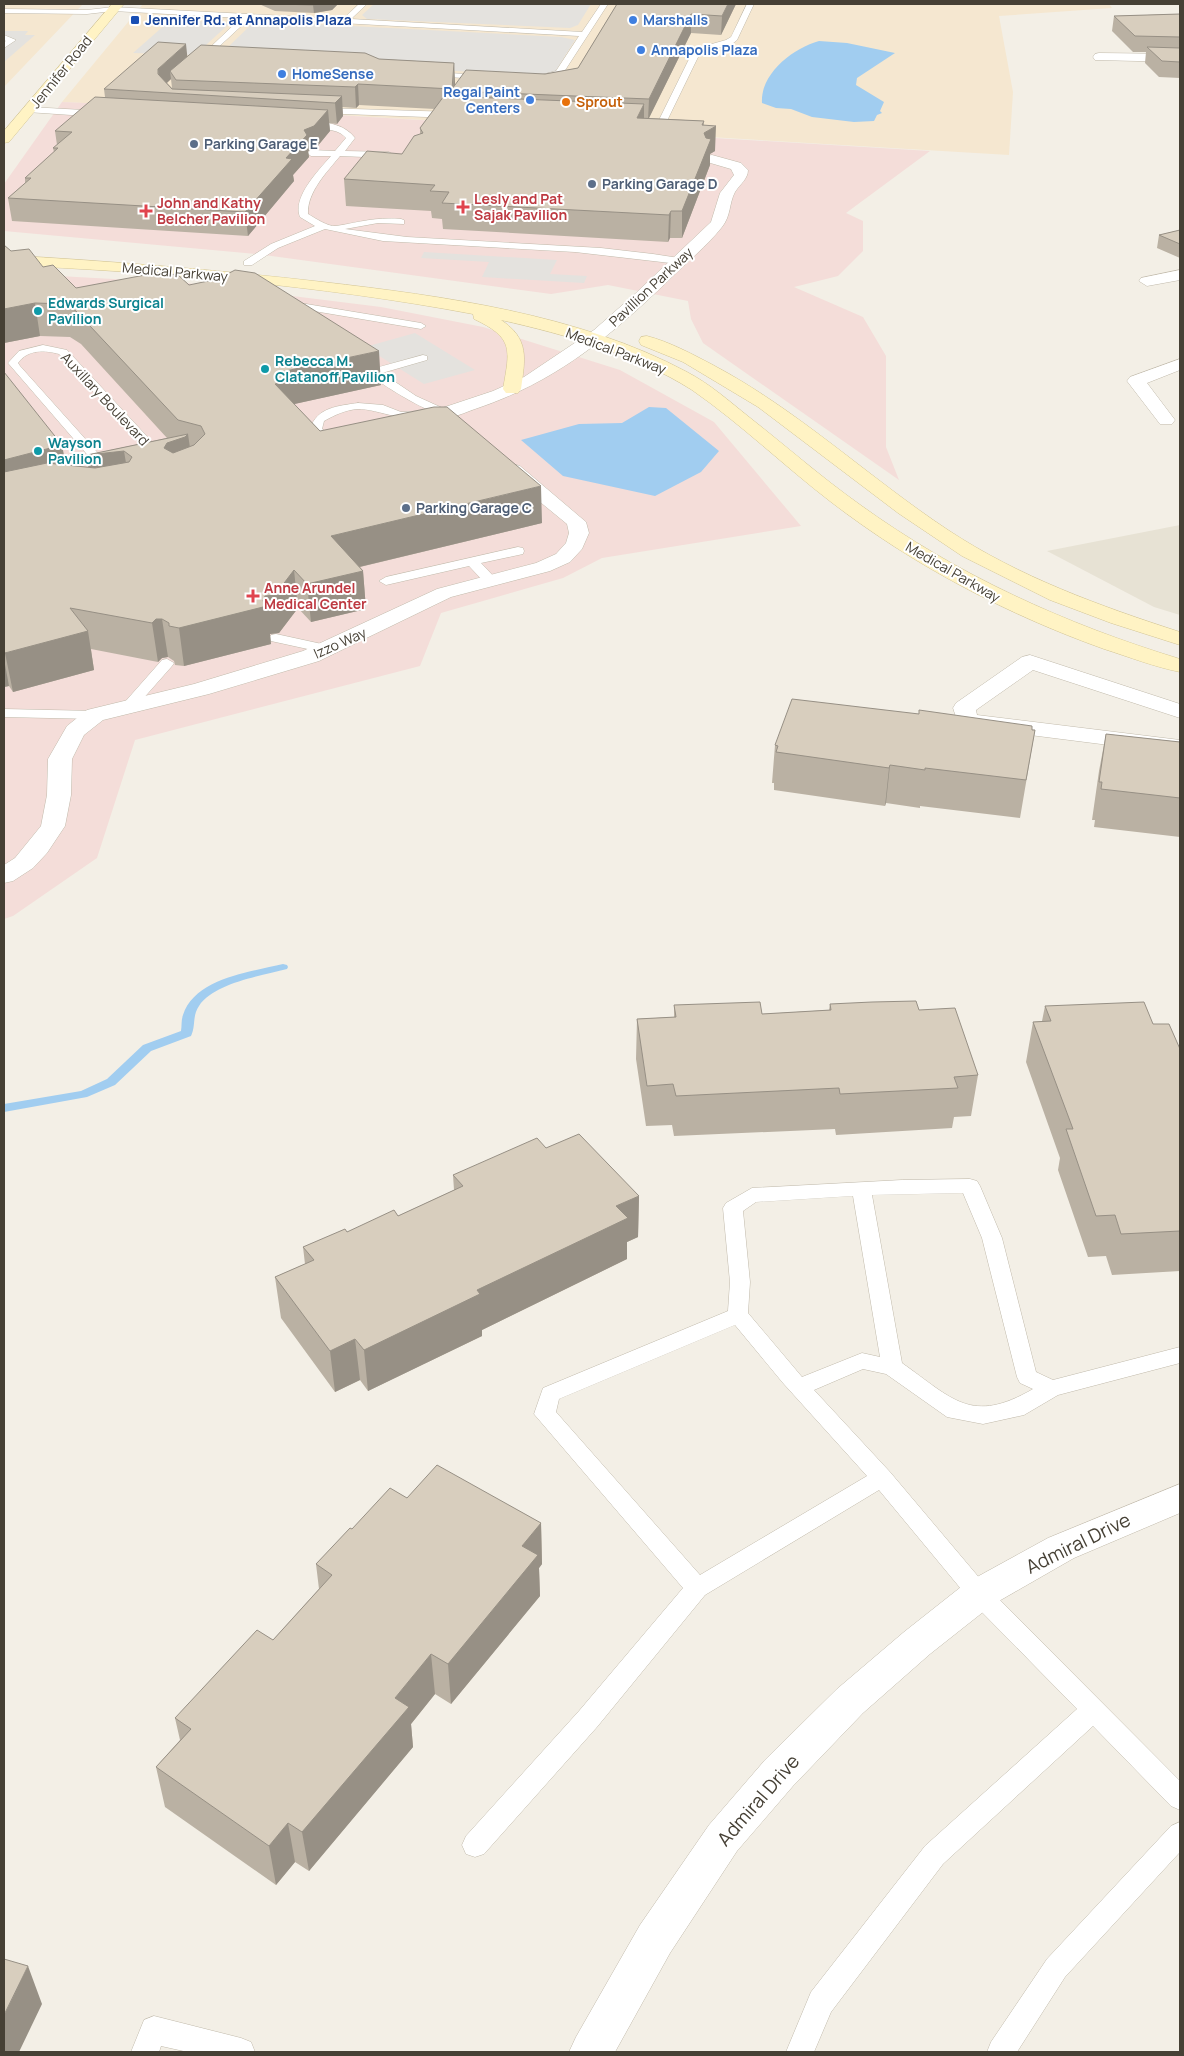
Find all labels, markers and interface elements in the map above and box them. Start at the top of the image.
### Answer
place label: Jennifer Rd. at Annapolis Plaza [145,10,352,29]
place label: Marshalls [643,10,709,29]
marker: Jennifer Rd. at Annapolis Plaza [129,14,141,26]
marker: Marshalls [627,14,639,26]
street label: Jennifer Road [25,31,96,112]
place label: Annapolis Plaza [651,40,758,59]
marker: Annapolis Plaza [635,44,647,56]
place label: HomeSense [292,64,374,83]
marker: HomeSense [276,68,288,80]
place label: Regal Paint Centers [443,82,520,117]
place label: Sprout [576,92,623,111]
marker: Regal Paint Centers [524,94,536,106]
marker: Sprout [560,96,572,108]
place label: Parking Garage E [204,134,318,153]
marker: Parking Garage E [188,138,200,150]
place label: Parking Garage D [602,174,718,193]
marker: Parking Garage D [586,178,598,190]
place label: Lesly and Pat Sajak Pavilion [474,189,567,224]
place label: John and Kathy Belcher Pavilion [157,193,265,228]
marker: Lesly and Pat Sajak Pavilion [456,200,470,214]
marker: John and Kathy Belcher Pavilion [139,204,153,218]
street label: Pavillion Parkway [605,242,697,330]
street label: Medical Parkway [121,257,229,286]
place label: Edwards Surgical Pavilion [48,293,164,328]
marker: Edwards Surgical Pavilion [32,305,44,317]
street label: Medical Parkway [563,323,670,379]
street label: Auxillary Boulevard [57,348,154,449]
place label: Rebecca M. Clatanoff Pavilion [275,351,395,386]
marker: Rebecca M. Clatanoff Pavilion [259,363,271,375]
place label: Wayson Pavilion [48,433,102,468]
marker: Wayson Pavilion [32,445,44,457]
place label: Parking Garage C [416,498,532,517]
marker: Parking Garage C [400,502,412,514]
street label: Medical Parkway [903,537,1004,607]
place label: Anne Arundel Medical Center [264,578,367,613]
marker: Anne Arundel Medical Center [246,589,260,603]
street label: Izzo Way [310,622,370,663]
street label: Admiral Drive [1021,1506,1135,1580]
street label: Admiral Drive [711,1749,805,1851]

